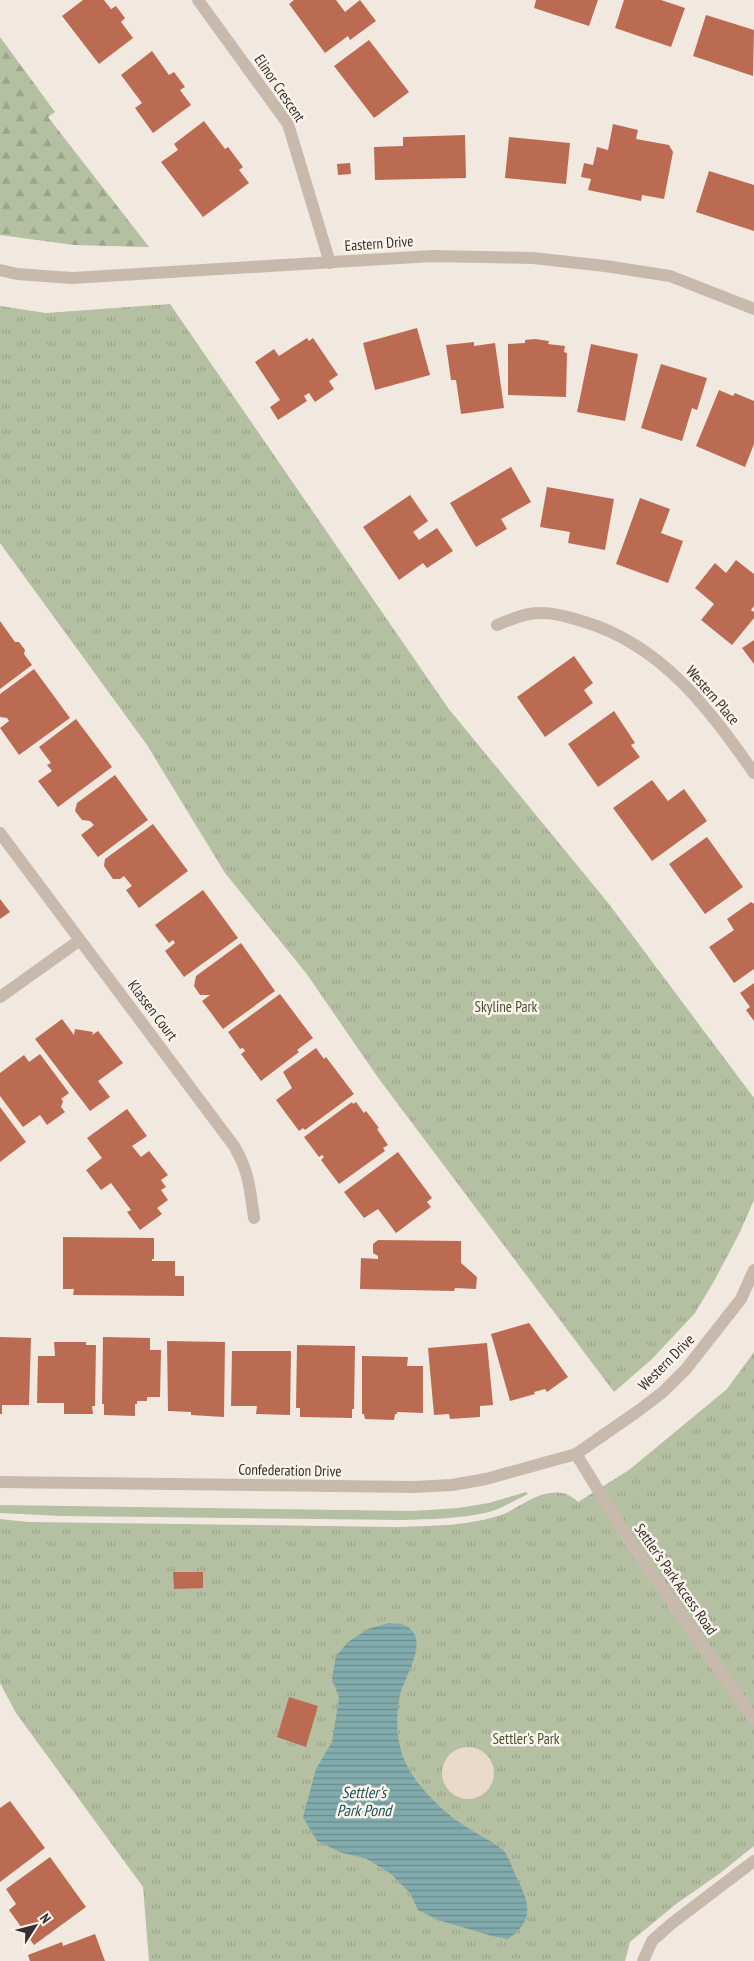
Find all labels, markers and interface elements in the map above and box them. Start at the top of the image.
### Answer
street label: Elinor Crescent [250,51,310,125]
street label: Eastern Drive [344,231,414,255]
street label: Western Place [682,661,744,729]
street label: Klassen Court [124,976,182,1044]
park label: Skyline Park [475,997,538,1016]
street label: Western Drive [634,1330,698,1394]
street label: Confederation Drive [238,1460,342,1480]
street label: Settler's Park Access Road [630,1520,722,1638]
park label: Settler's Park [492,1729,560,1748]
water label: Settler's Park Pond [337,1782,393,1820]
north arrow [10,1901,60,1951]
text: N [36,1910,55,1927]

